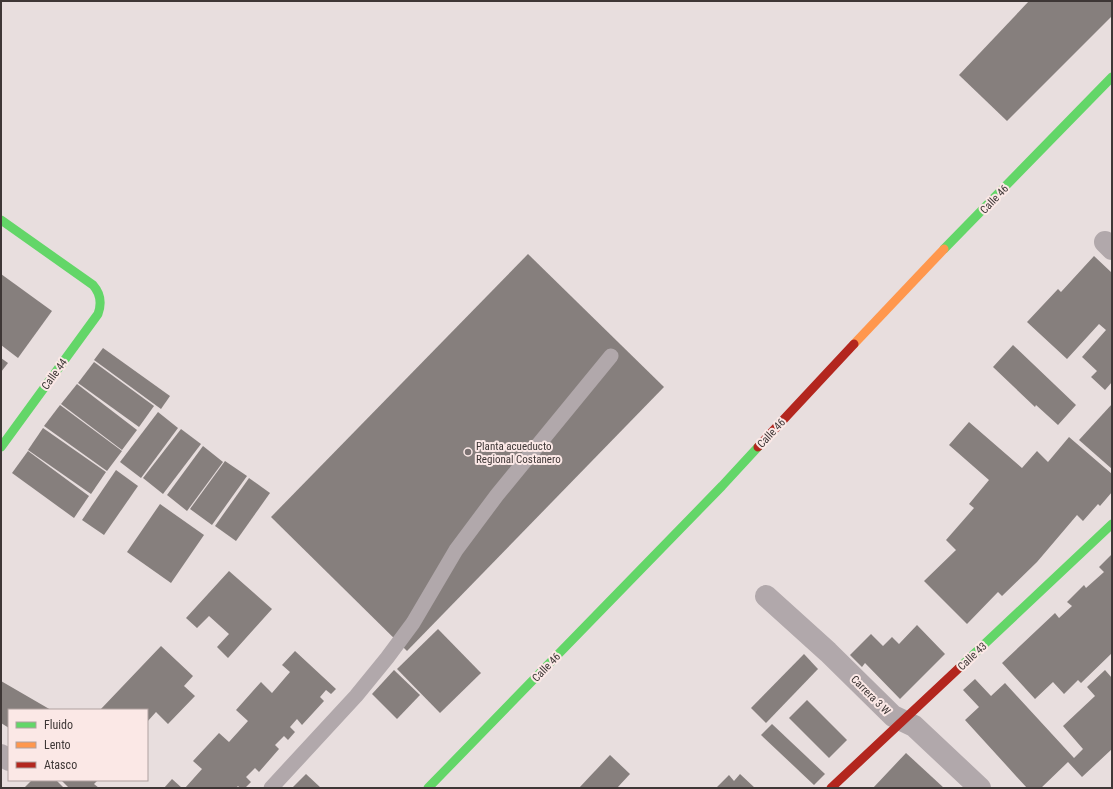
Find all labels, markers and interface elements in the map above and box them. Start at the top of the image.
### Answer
street label: Calle 46 [977,182,1011,216]
street label: Calle 44 [39,356,70,392]
street label: Calle 46 [755,416,788,451]
place label: Planta acueducto Regional Costanero [476,440,561,466]
marker: Planta acueducto Regional Costanero [463,447,473,457]
street label: Calle 43 [955,640,990,673]
street label: Calle 46 [529,650,563,684]
street label: Carrera 3 W [848,673,894,718]
legend [8,709,148,781]
text: Fluido [44,718,73,732]
text: Lento [44,738,71,752]
text: Atasco [44,758,77,772]

